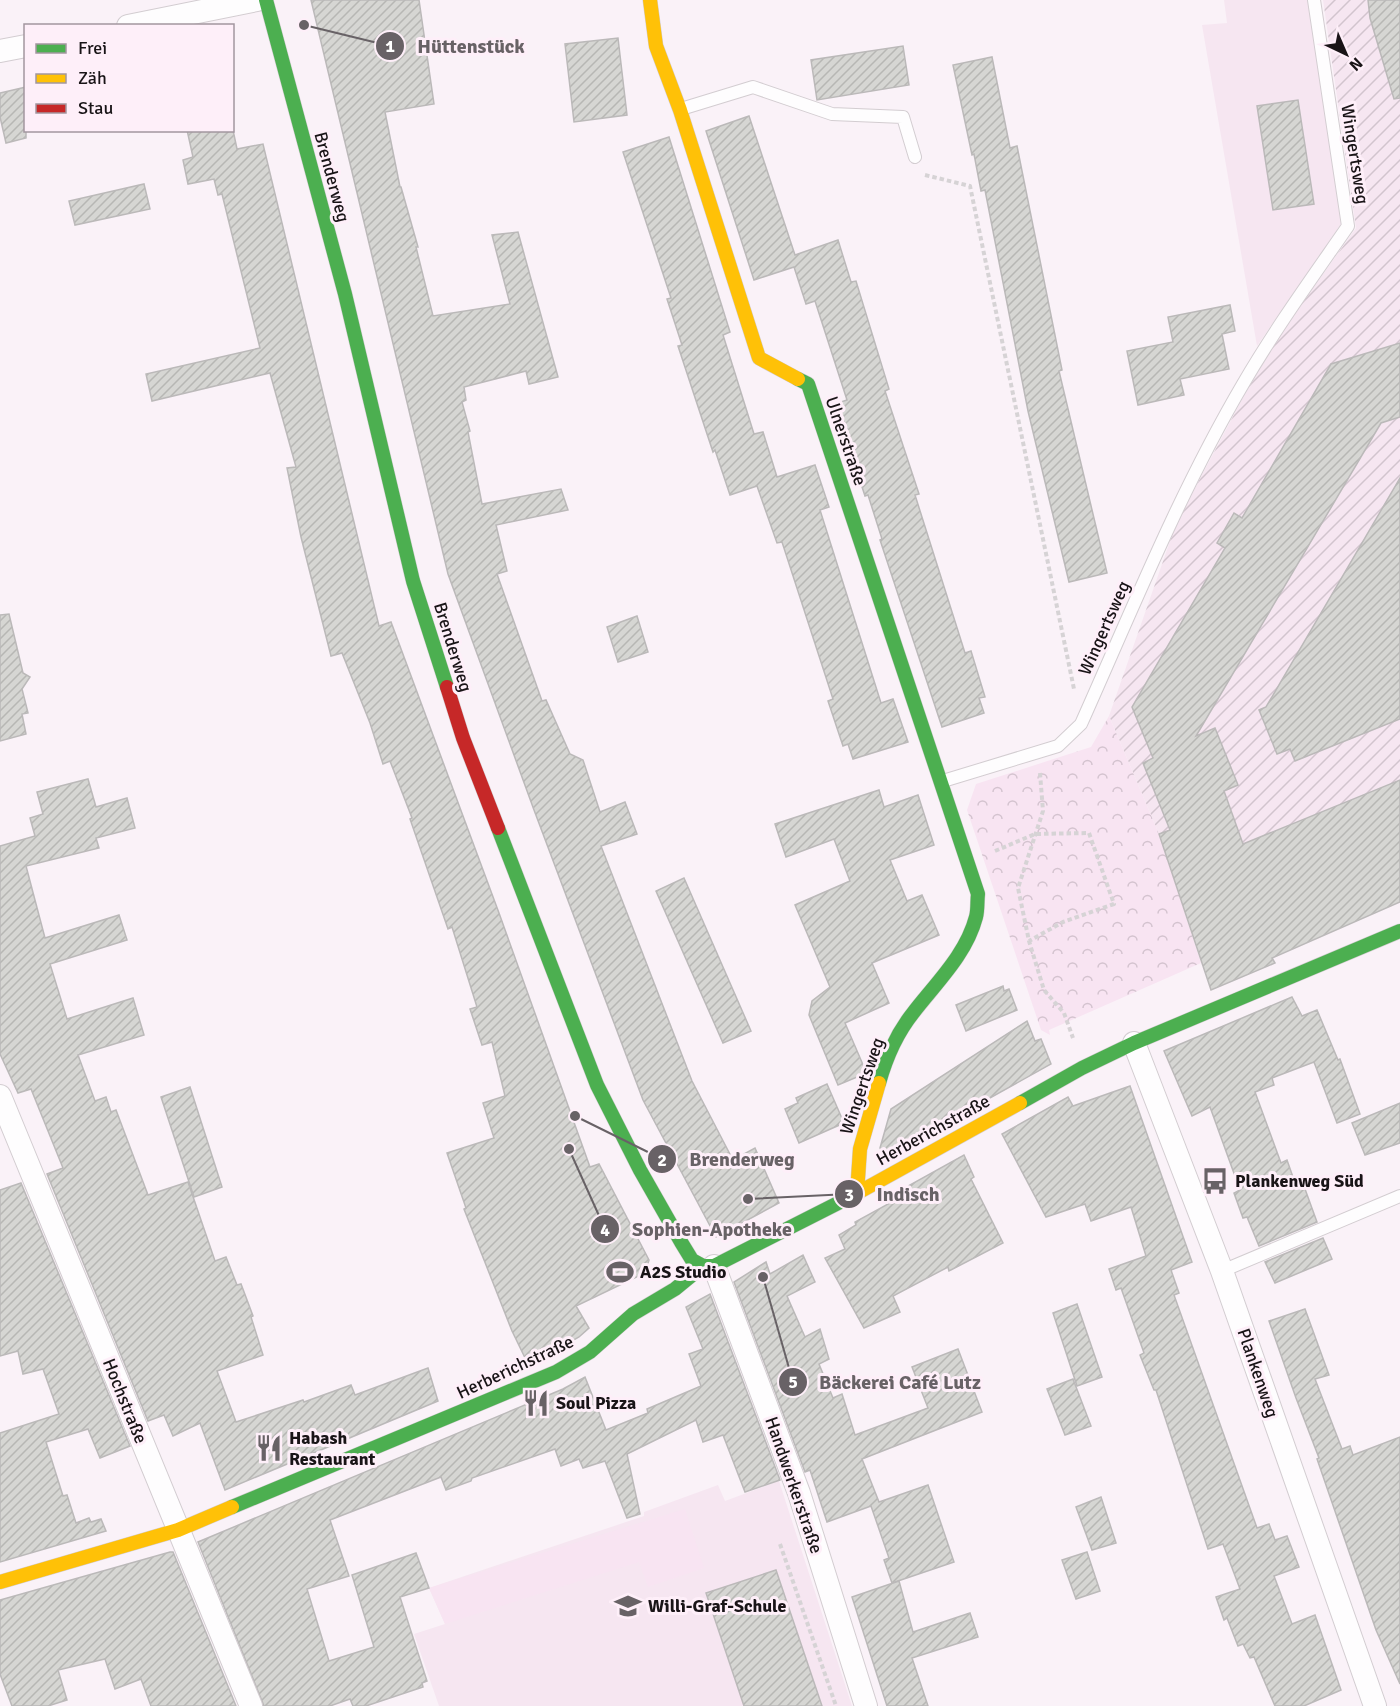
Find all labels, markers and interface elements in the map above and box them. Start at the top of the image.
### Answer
legend [24,24,234,132]
north arrow [1316,24,1376,84]
callout: Hüttenstück [375,27,537,65]
text: Hüttenstück [417,34,525,59]
text: 1 [385,35,395,57]
text: Frei [78,37,107,59]
text: N [1345,53,1367,75]
text: Zäh [78,67,107,89]
text: Stau [78,97,113,119]
street label: Wingertsweg [1336,102,1374,206]
street label: Brenderweg [309,129,355,225]
street label: Ulnerstraße [820,394,872,488]
street label: Wingertsweg [1073,577,1135,679]
street label: Brenderweg [429,600,477,694]
street label: Wingertsweg [835,1035,889,1137]
street label: Herberichstraße [872,1090,994,1170]
callout: Brenderweg [647,1140,807,1178]
text: Brenderweg [689,1147,795,1172]
text: 2 [657,1149,667,1171]
bus stop icon: Plankenweg Süd [1200,1166,1230,1196]
place label: Plankenweg Süd [1235,1170,1364,1192]
callout: Indisch [834,1175,951,1213]
text: Indisch [876,1182,940,1207]
text: 3 [844,1184,854,1206]
callout: Sophien-Apotheke [590,1210,804,1248]
text: Sophien-Apotheke [632,1217,792,1242]
text: 4 [600,1219,610,1241]
sports icon: A2S Studio [605,1257,635,1287]
place label: A2S Studio [640,1261,726,1283]
street label: Plankenweg [1232,1325,1284,1421]
street label: Herberichstraße [453,1330,577,1404]
street label: Hochstraße [98,1355,152,1447]
callout: Bäckerei Café Lutz [778,1363,993,1401]
text: Bäckerei Café Lutz [819,1370,981,1395]
text: 5 [788,1371,798,1393]
restaurant icon: Soul Pizza [521,1388,551,1418]
place label: Soul Pizza [556,1392,636,1414]
street label: Handwerkerstraße [760,1414,828,1556]
place label: Habash Restaurant [289,1427,376,1470]
restaurant icon: Habash Restaurant [254,1433,284,1463]
school or university icon: Willi-Graf-Schule [613,1591,643,1621]
place label: Willi-Graf-Schule [648,1595,787,1617]

